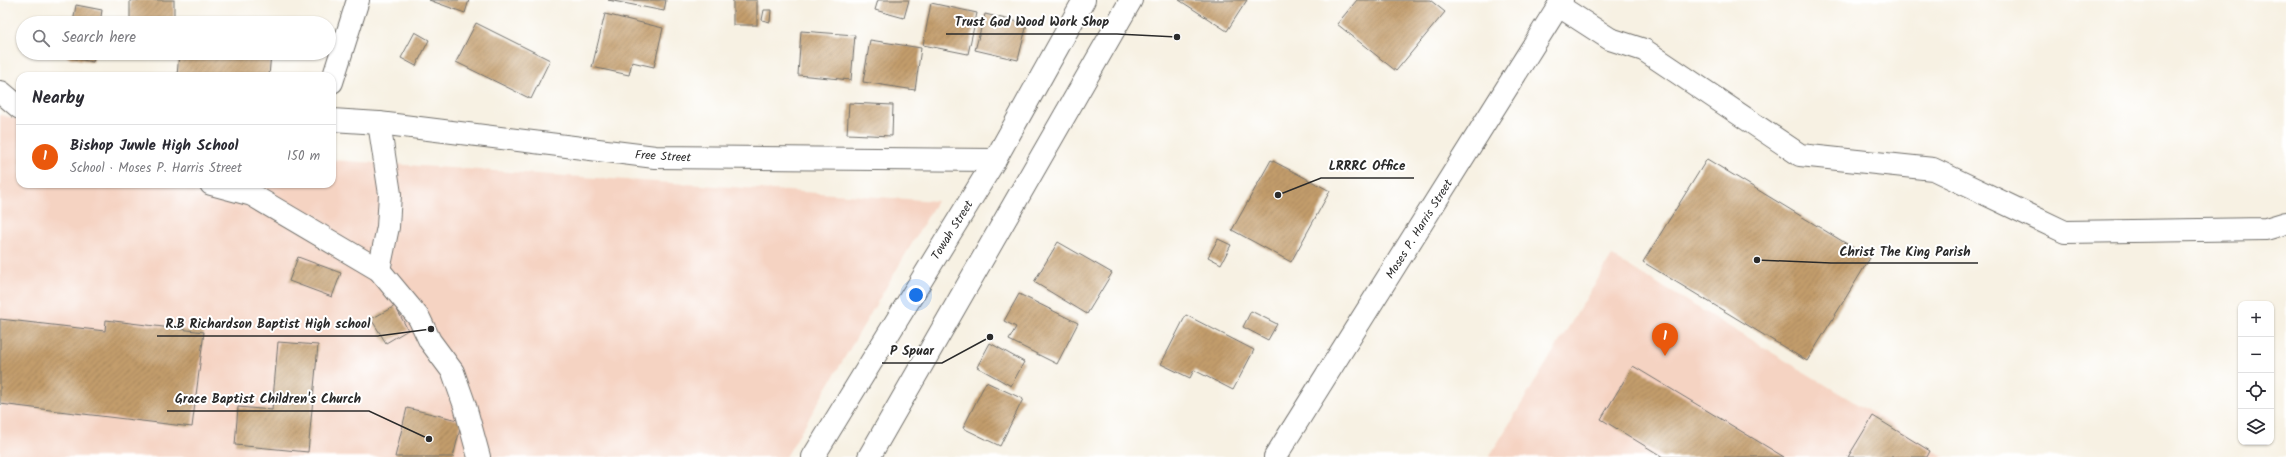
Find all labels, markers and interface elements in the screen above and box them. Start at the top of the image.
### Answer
callout: Trust God Wood Work Shop [946,9,1117,34]
text: Trust God Wood Work Shop [955,12,1109,33]
search box [16,16,336,60]
text: Search here [62,26,136,50]
icon: search [30,27,52,49]
text: Nearby [32,85,84,112]
text: Bishop Juwle High School [70,134,239,158]
text: 1 [43,146,47,167]
text: 150 m [287,146,320,167]
street label: Free Street [634,146,692,167]
callout: LRRRC Office [1321,153,1414,178]
text: LRRRC Office [1329,156,1406,177]
text: School · Moses P. Harris Street [70,158,242,179]
street label: Moses P. Harris Street [1381,175,1458,283]
street label: Towah Street [927,196,978,264]
callout: Christ The King Parish [1831,238,1978,263]
text: Christ The King Parish [1839,242,1971,263]
your location [906,285,926,305]
map controls [2238,301,2274,445]
button: + [2238,301,2274,337]
callout: R.B Richardson Baptist High school [157,311,378,336]
text: R.B Richardson Baptist High school [166,314,371,335]
pin: 1 [1652,323,1678,356]
button: − [2238,337,2274,373]
callout: P Spuar [882,338,942,363]
text: P Spuar [890,341,935,362]
button: locate [2238,373,2274,409]
callout: Grace Baptist Children's Church [167,386,369,411]
text: Grace Baptist Children's Church [175,389,361,410]
button: layers [2238,409,2274,445]

